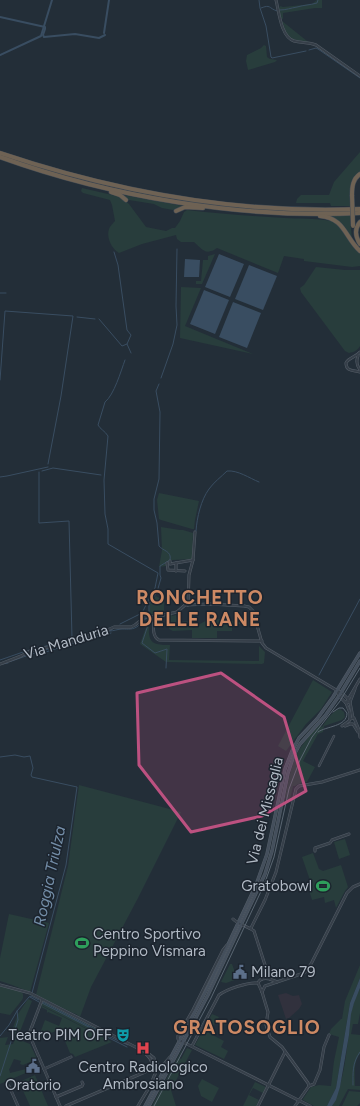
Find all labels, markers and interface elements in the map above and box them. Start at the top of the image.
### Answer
district label: RONCHETTO DELLE RANE [136,586,264,631]
street label: Via Manduria [22,621,110,663]
street label: Via dei Missaglia [243,755,287,867]
water label: Roggia Triulza [30,824,69,928]
place label: Gratobowl [241,877,312,895]
sports icon: Gratobowl [315,878,331,894]
place label: Centro Sportivo Peppino Vismara [93,925,206,960]
sports icon: Centro Sportivo Peppino Vismara [74,935,90,951]
place label: Milano 79 [251,963,315,981]
public building icon: Milano 79 [232,964,248,980]
district label: GRATOSOGLIO [173,1016,321,1039]
place label: Teatro PIM OFF [9,1026,112,1044]
theatre icon: Teatro PIM OFF [115,1027,131,1043]
hospital icon: Centro Radiologico Ambrosiano [135,1040,151,1056]
public building icon: Oratorio [25,1058,41,1074]
place label: Centro Radiologico Ambrosiano [78,1058,208,1093]
place label: Oratorio [5,1076,61,1094]

